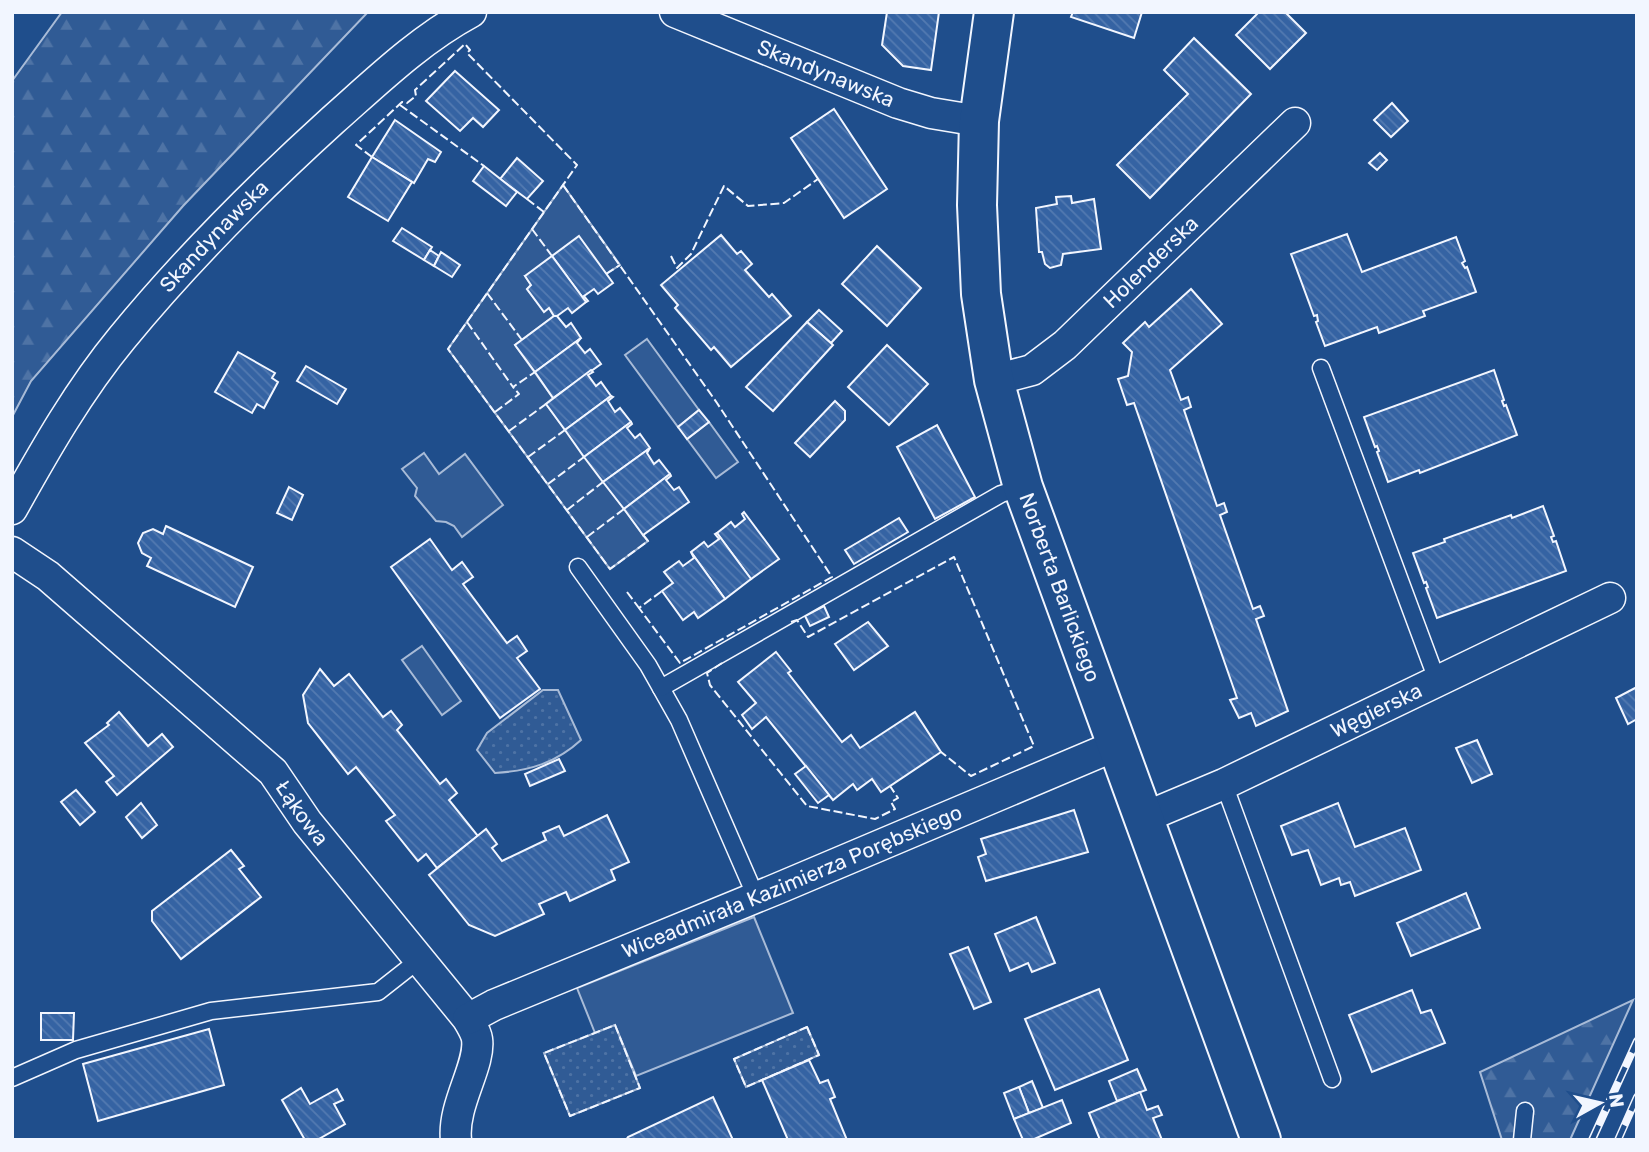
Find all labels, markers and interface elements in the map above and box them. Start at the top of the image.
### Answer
street label: Skandynawska [754,34,898,112]
street label: Skandynawska [154,175,273,297]
street label: Holenderska [1098,210,1203,313]
street label: Norberta Barlickiego [1014,489,1106,685]
street label: Węgierska [1326,677,1426,743]
street label: Łąkowa [271,776,334,850]
street label: Wiceadmirała Kazimierza Porębskiego [618,799,966,963]
north arrow [1565,1068,1635,1138]
text: N [1604,1092,1629,1109]

